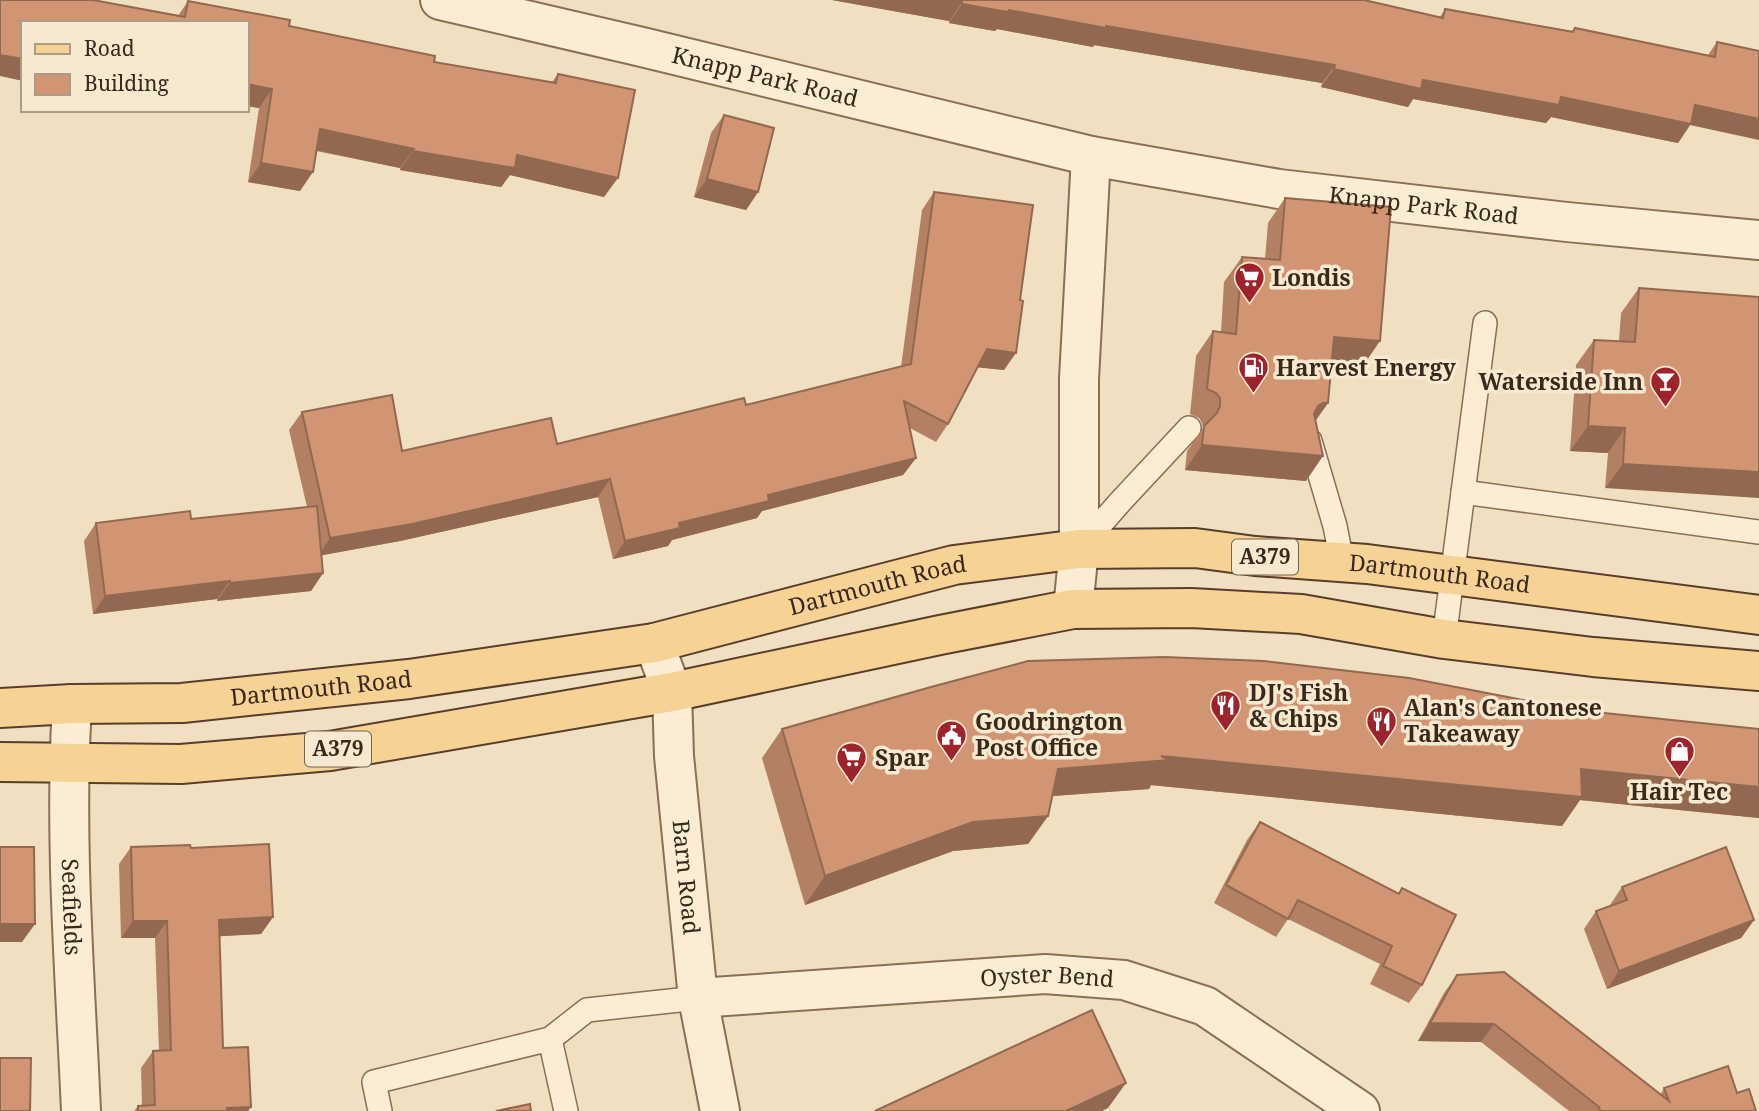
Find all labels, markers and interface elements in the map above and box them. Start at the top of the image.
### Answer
legend [21,21,248,112]
text: Road [84,34,135,62]
street label: Knapp Park Road [669,38,862,114]
text: Building [84,69,169,97]
street label: Knapp Park Road [1327,178,1520,231]
supermarket icon: Londis [1232,261,1266,305]
place label: Londis [1272,261,1351,293]
fuel station icon: Harvest Energy [1236,351,1270,395]
place label: Harvest Energy [1276,351,1457,383]
place label: Waterside Inn [1479,365,1643,397]
bar icon: Waterside Inn [1649,365,1683,409]
road number: A379 [1232,540,1298,574]
street label: Dartmouth Road [1348,546,1532,600]
street label: Dartmouth Road [785,547,968,622]
street label: Dartmouth Road [229,662,413,713]
place label: DJ's Fish & Chips [1249,676,1348,734]
restaurant icon: DJ's Fish & Chips [1209,689,1243,733]
place label: Alan's Cantonese Takeaway [1404,691,1602,749]
restaurant icon: Alan's Cantonese Takeaway [1364,704,1398,748]
place label: Goodrington Post Office [975,705,1123,763]
public building icon: Goodrington Post Office [935,718,969,762]
road number: A379 [305,732,371,766]
shop icon: Hair Tec [1662,734,1696,778]
supermarket icon: Spar [835,741,869,785]
place label: Spar [875,741,929,773]
place label: Hair Tec [1630,775,1728,807]
street label: Barn Road [665,818,709,936]
street label: Seafields [55,858,90,956]
street label: Oyster Bend [979,957,1115,994]

